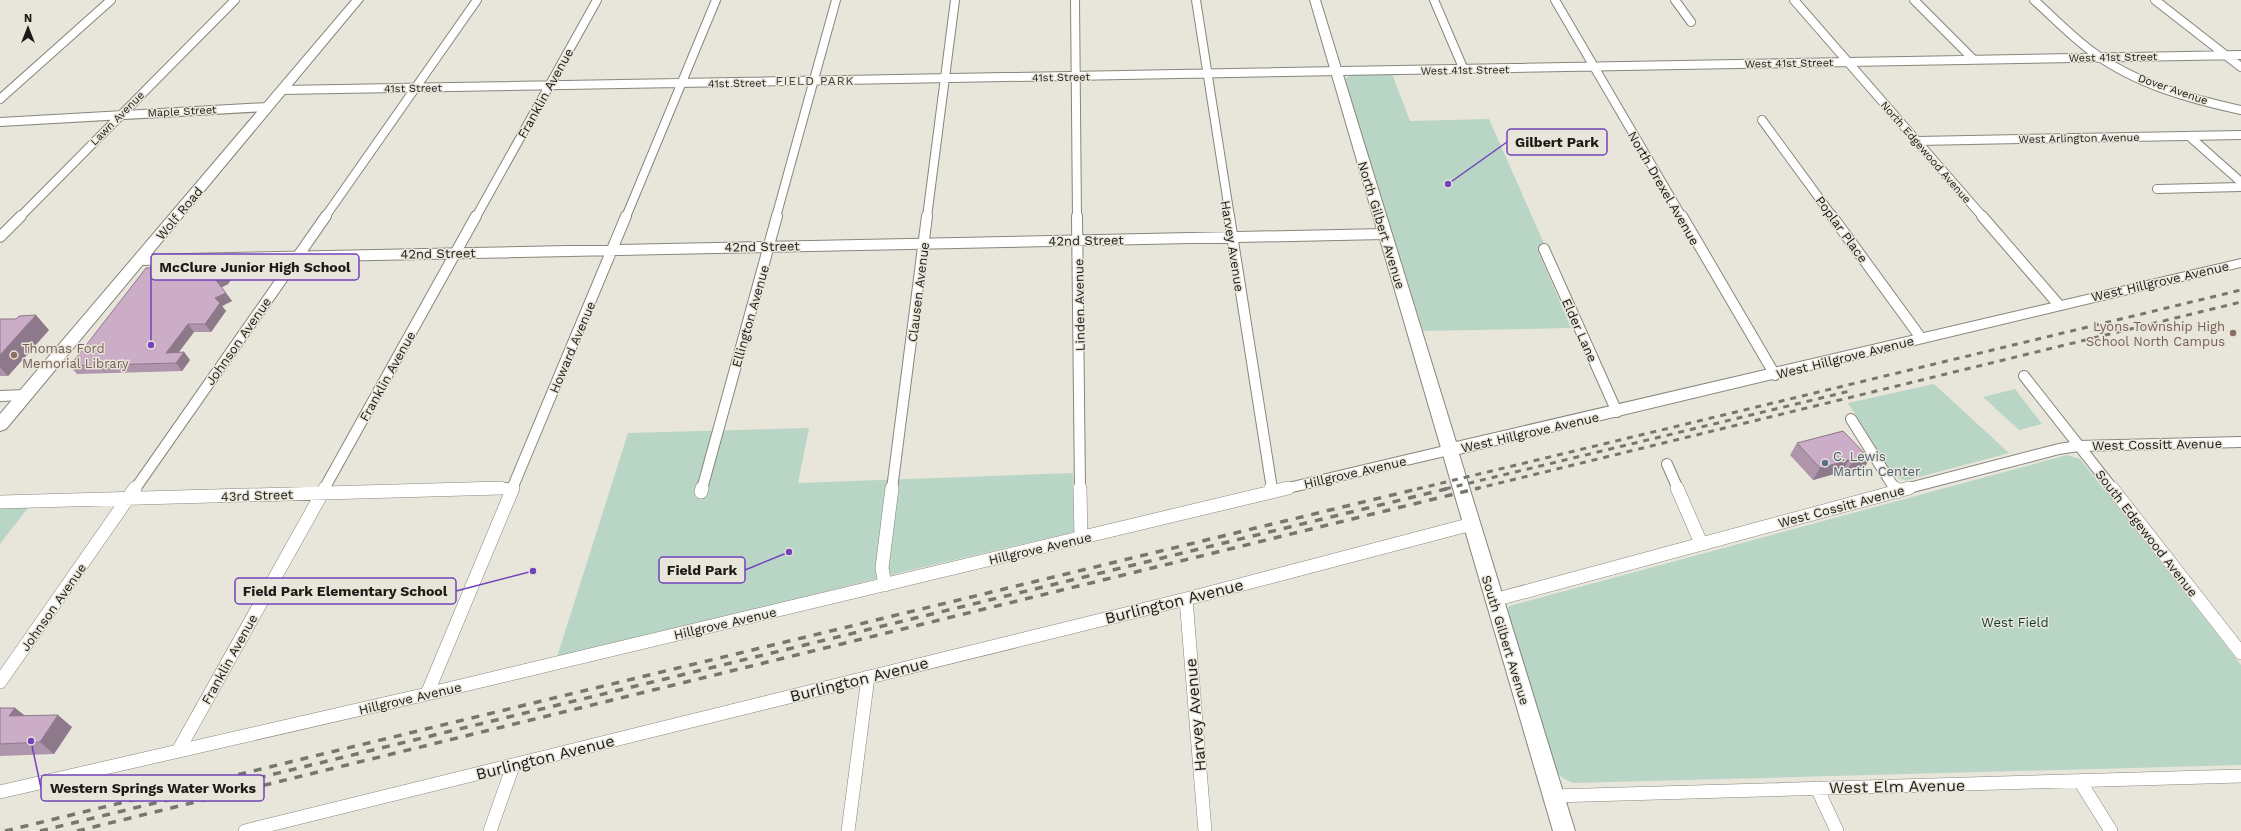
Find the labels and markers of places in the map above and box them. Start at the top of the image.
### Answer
callout: Gilbert Park [1507,129,1607,155]
callout: McClure Junior High School [151,254,359,280]
place label: Lyons Township High School North Campus [2086,319,2225,349]
marker: Lyons Township High School North Campus [2228,328,2238,338]
place label: Thomas Ford Memorial Library [22,341,129,371]
marker: Thomas Ford Memorial Library [9,350,19,360]
place label: C. Lewis Martin Center [1833,449,1920,479]
marker: C. Lewis Martin Center [1820,458,1830,468]
callout: Field Park [659,557,745,583]
callout: Field Park Elementary School [235,578,456,604]
callout: Western Springs Water Works [41,775,264,801]

